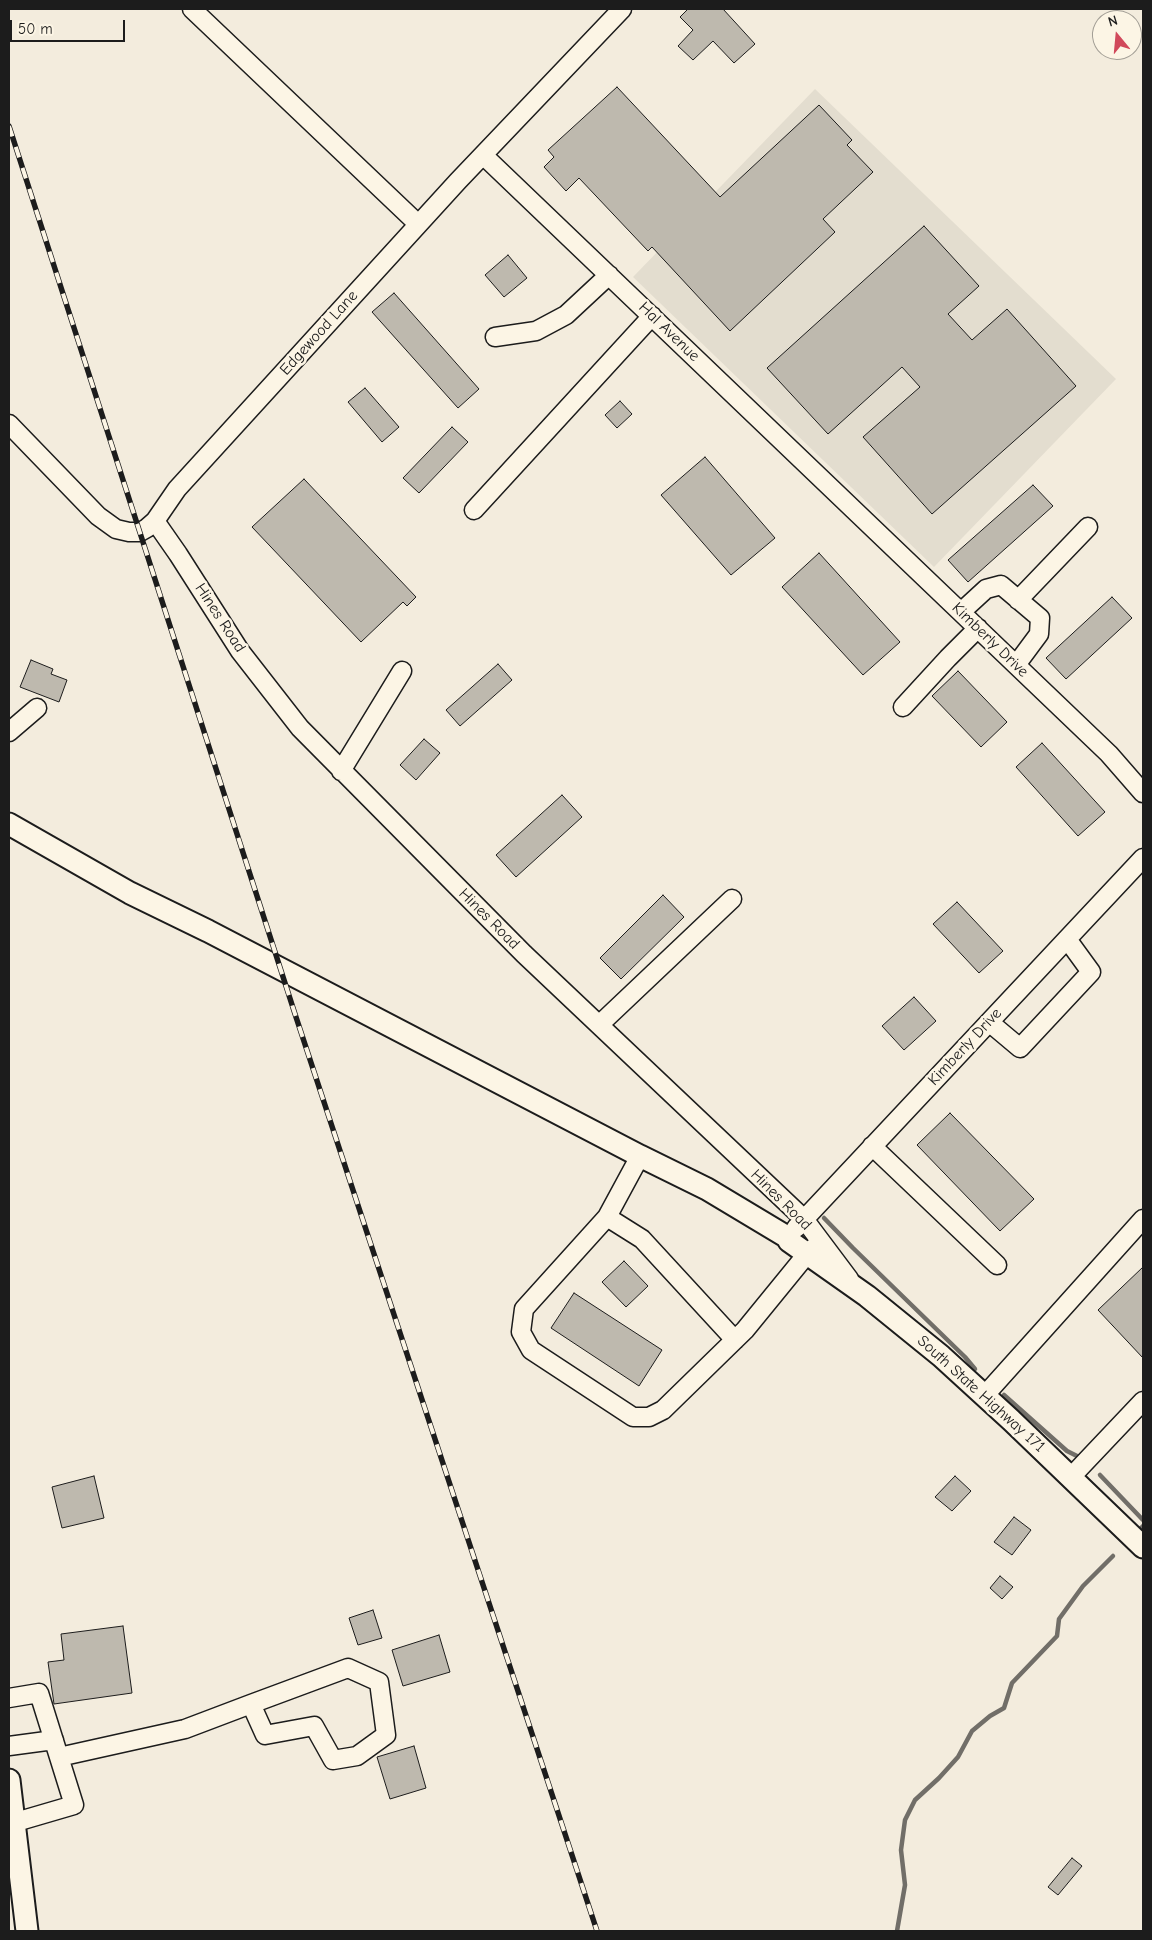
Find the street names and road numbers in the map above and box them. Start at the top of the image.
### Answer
street label: Edgewood Lane [276,287,362,379]
street label: Hal Avenue [634,298,704,366]
street label: Hines Road [191,580,249,656]
street label: Kimberly Drive [948,599,1032,681]
street label: Hines Road [454,884,524,954]
street label: Kimberly Drive [924,1004,1006,1090]
street label: Hines Road [746,1165,816,1235]
street label: South State Highway 171 [913,1332,1049,1456]

